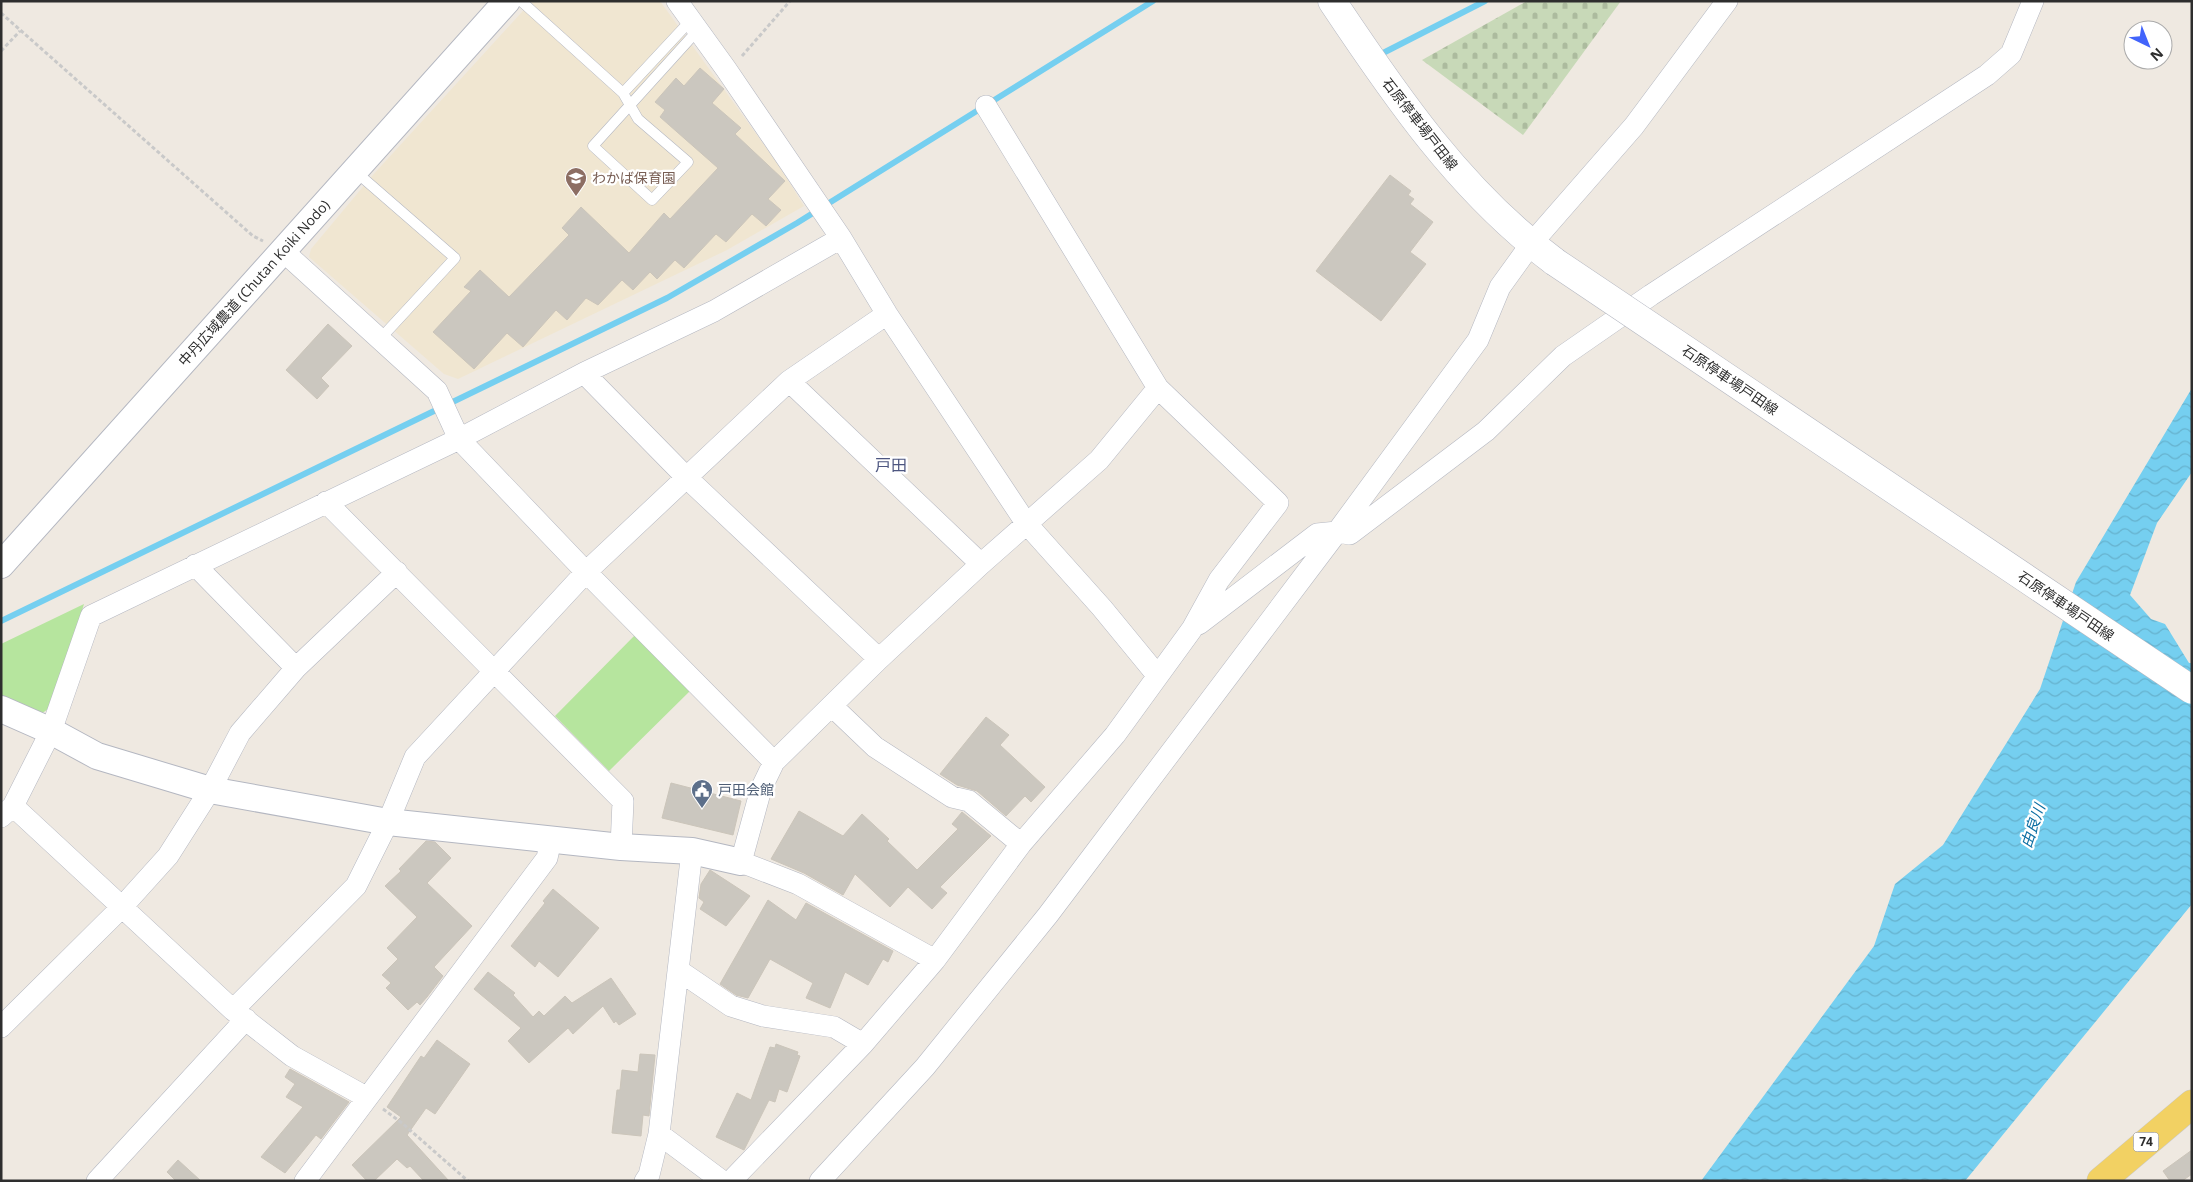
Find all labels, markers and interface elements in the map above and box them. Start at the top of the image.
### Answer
north arrow [2123,20,2173,70]
text: N [2147,44,2168,66]
street label: 石原停車場戸田線 [1378,74,1462,174]
school or university icon: わかば保育園 [564,166,588,197]
place label: わかば保育園 [592,168,676,187]
street label: 中丹広域農道 (Chutan Koiki Nodo) [174,195,334,370]
street label: 石原停車場戸田線 [1679,340,1782,419]
district label: 戸田 [875,454,907,476]
street label: 石原停車場戸田線 [2015,566,2118,645]
public building icon: 戸田会館 [690,778,714,809]
place label: 戸田会館 [718,780,774,799]
water label: 由良川 [2015,799,2049,850]
road number: 74 [2134,1132,2158,1152]

